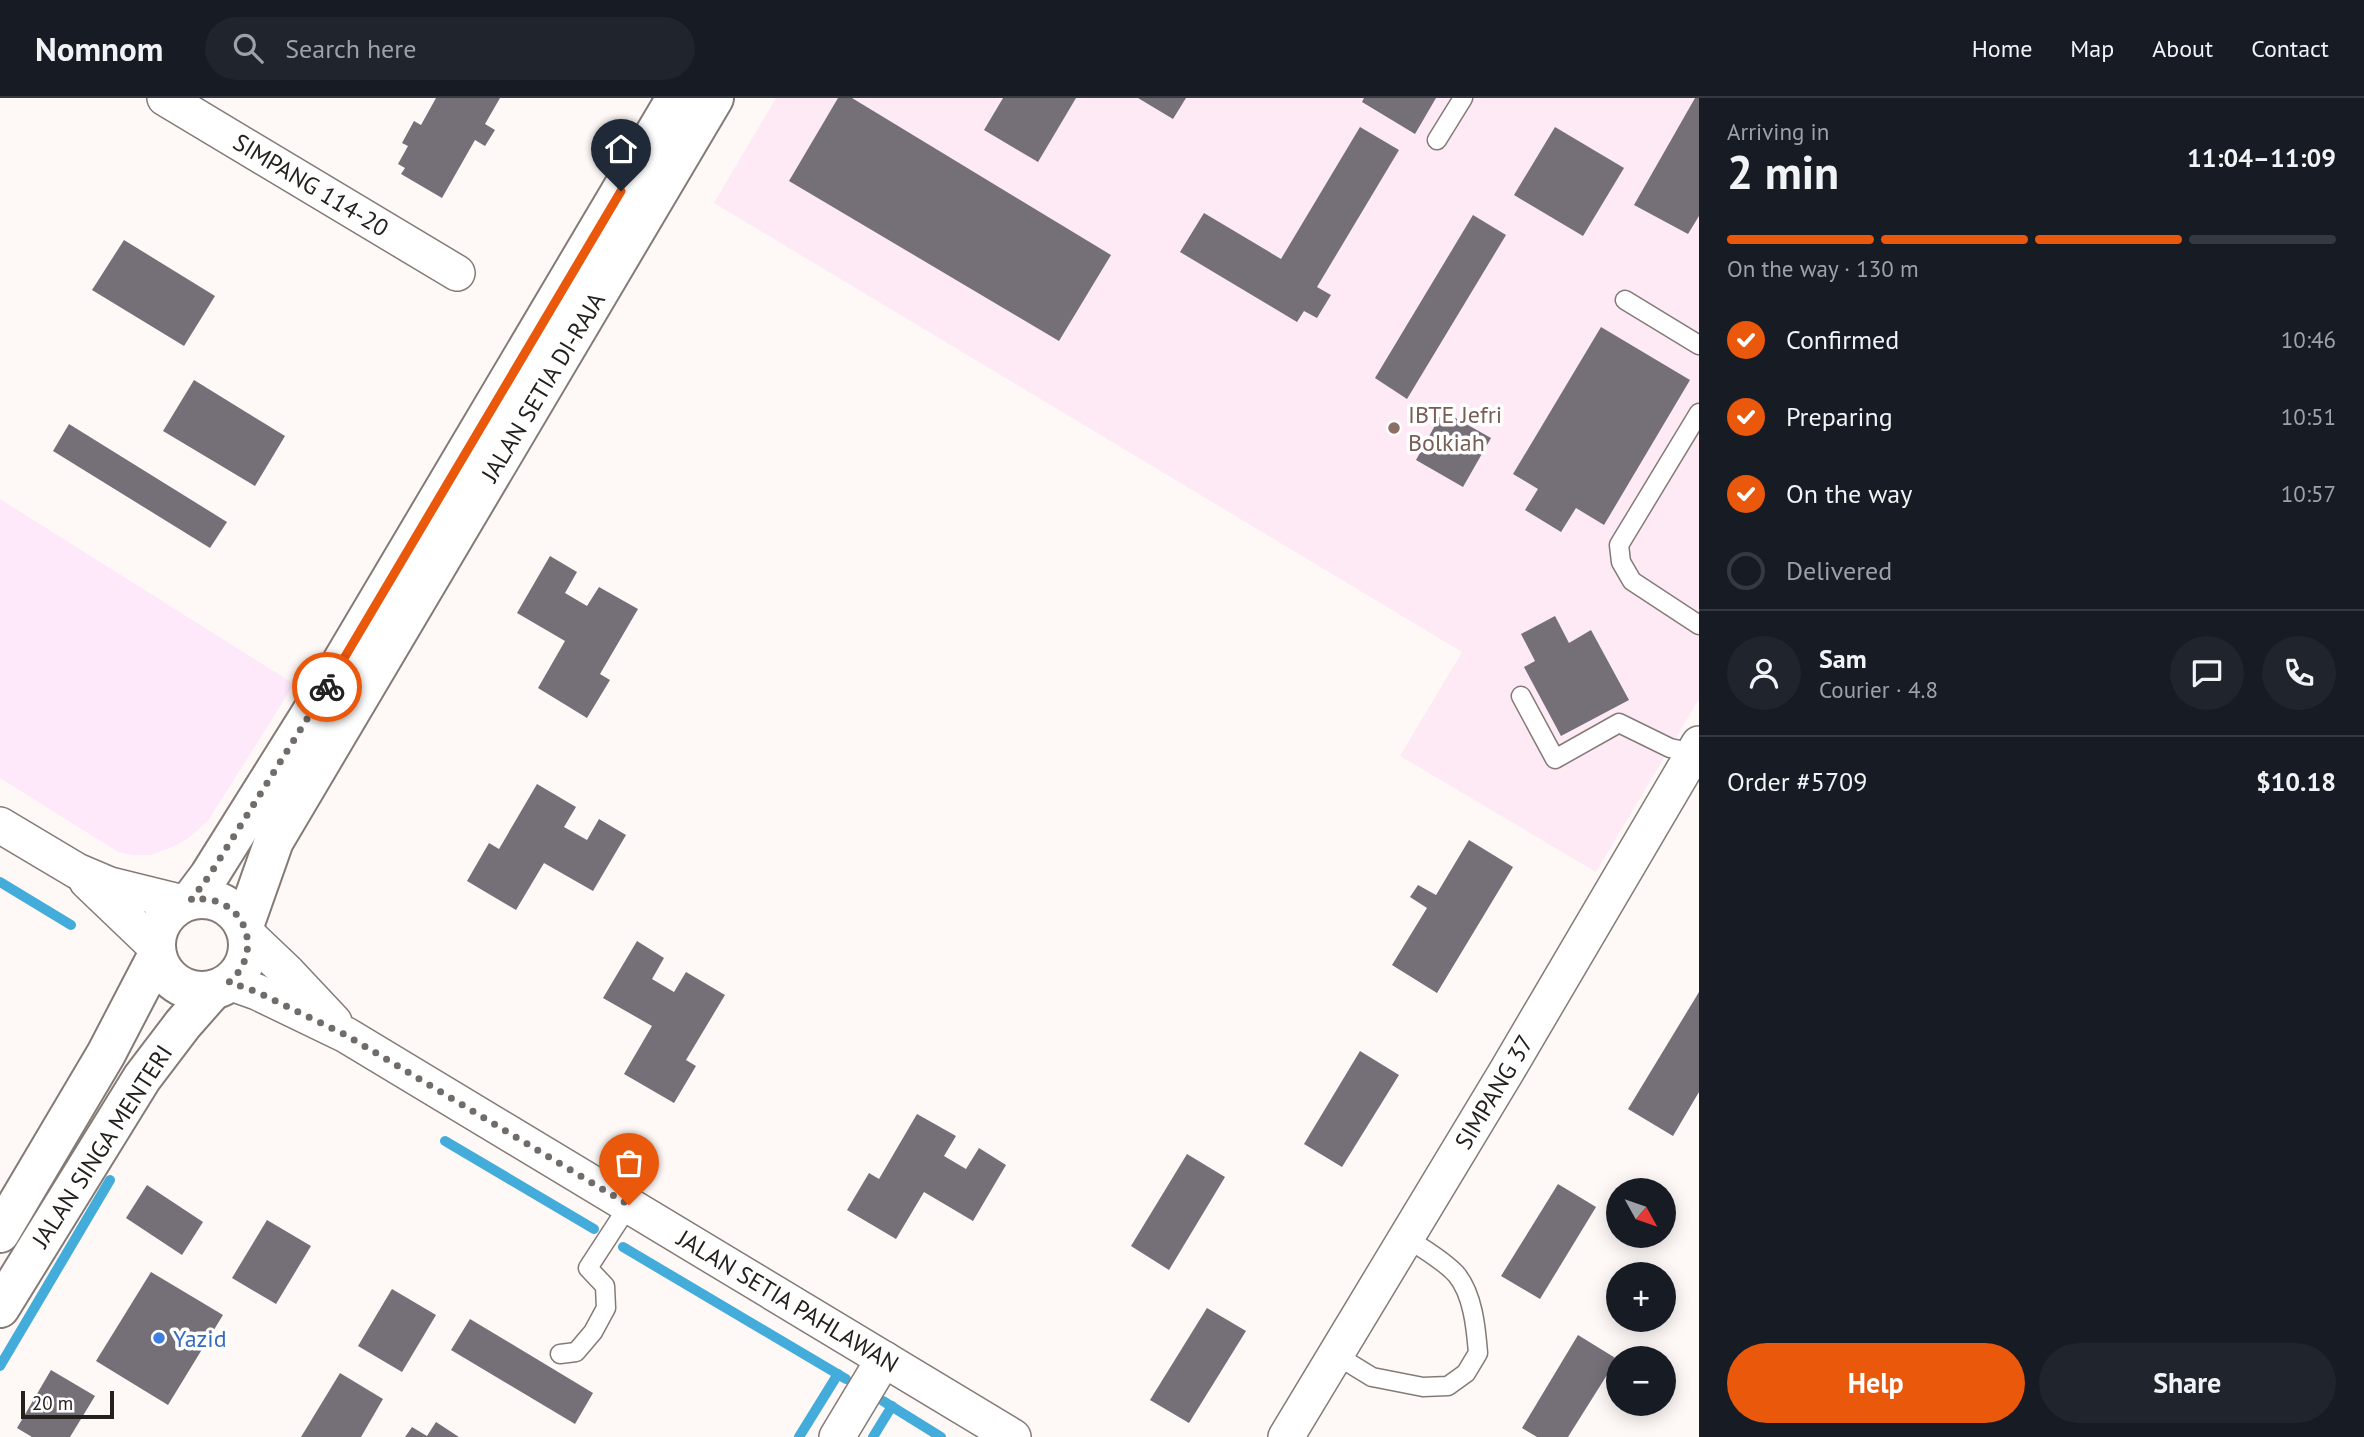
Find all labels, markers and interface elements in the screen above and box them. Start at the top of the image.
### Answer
search box [205,17,695,80]
text: Nomnom [35,27,163,70]
icon: search [229,29,267,67]
text: Search here [285,32,416,65]
text: Home [1972,33,2032,64]
text: Map [2070,33,2114,64]
text: About [2152,33,2213,64]
text: Contact [2251,33,2329,64]
text: Arriving in [1727,117,1829,146]
pin [591,119,651,191]
street label: SIMPANG 114-20 [228,126,394,244]
icon: home [602,130,640,168]
text: 11:04–11:09 [2187,141,2336,174]
text: 2 min [1727,142,1839,202]
text: On the way · 130 m [1727,254,1919,283]
street label: JALAN SETIA DI-RAJA [474,287,612,488]
icon: check [1727,321,1765,359]
text: Confirmed [1786,323,1899,356]
text: 10:46 [2281,325,2336,354]
icon: check [1727,398,1765,436]
place label: IBTE Jefri Bolkiah [1408,399,1502,458]
text: Preparing [1786,400,1893,433]
text: 10:51 [2281,402,2336,431]
marker: IBTE Jefri Bolkiah [1386,420,1402,436]
icon: check [1727,475,1765,513]
text: On the way [1786,477,1912,510]
text: 10:57 [2281,479,2336,508]
text: Delivered [1786,554,1892,587]
button: person [1727,636,1801,710]
button: chat [2170,636,2244,710]
button: phone [2262,636,2336,710]
text: Sam [1819,642,1867,675]
courier [292,652,362,722]
icon: bike [308,668,346,706]
text: Courier · 4.8 [1819,675,1938,704]
text: Order #5709 [1727,765,1867,798]
text: $10.18 [2256,765,2336,798]
street label: SIMPANG 37 [1448,1029,1540,1155]
street label: JALAN SINGA MENTERI [24,1039,179,1254]
pin [599,1133,659,1205]
icon: bag [610,1144,648,1182]
north arrow [1606,1178,1676,1248]
map controls [1606,1178,1676,1416]
street label: JALAN SETIA PAHLAWAN [671,1222,904,1379]
button: + [1606,1262,1676,1332]
place label: Yazid [173,1323,227,1354]
marker: Yazid [151,1330,167,1346]
button: Help [1727,1343,2025,1423]
button: Share [2039,1343,2336,1423]
button: − [1606,1346,1676,1416]
scale bar [21,1388,114,1420]
text: 20 m [32,1391,73,1415]

